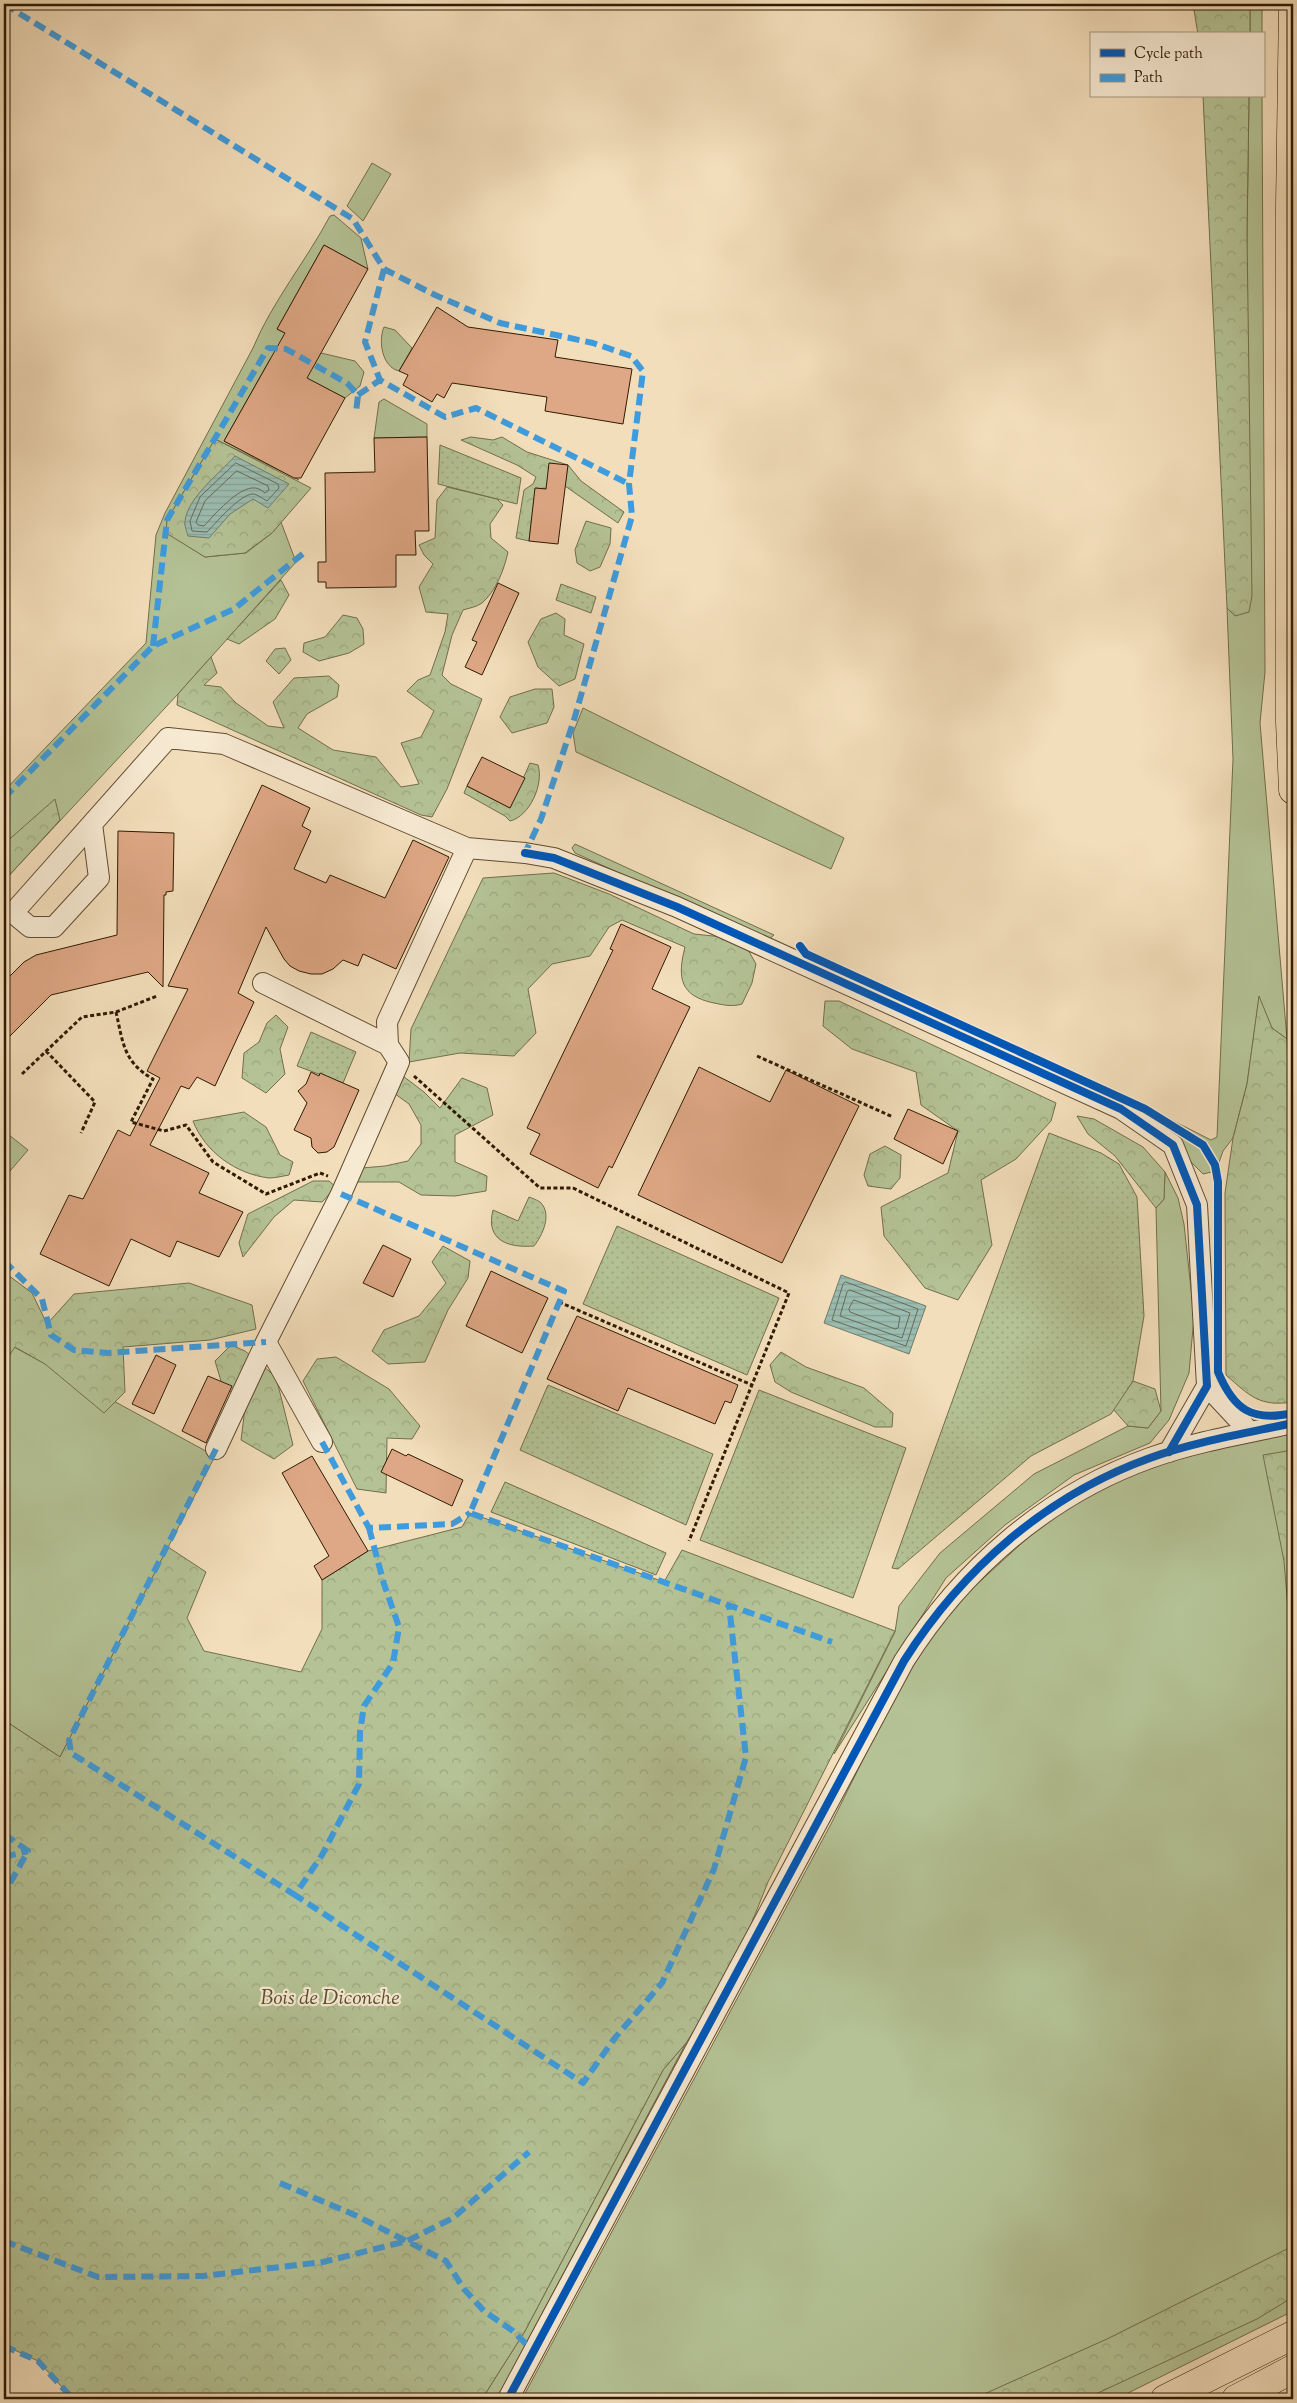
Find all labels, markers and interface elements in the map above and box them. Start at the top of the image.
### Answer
legend [1090,32,1264,98]
text: Cycle path [1134,44,1203,65]
text: Path [1134,68,1163,89]
park label: Bois de Diconche [260,1984,400,2014]

